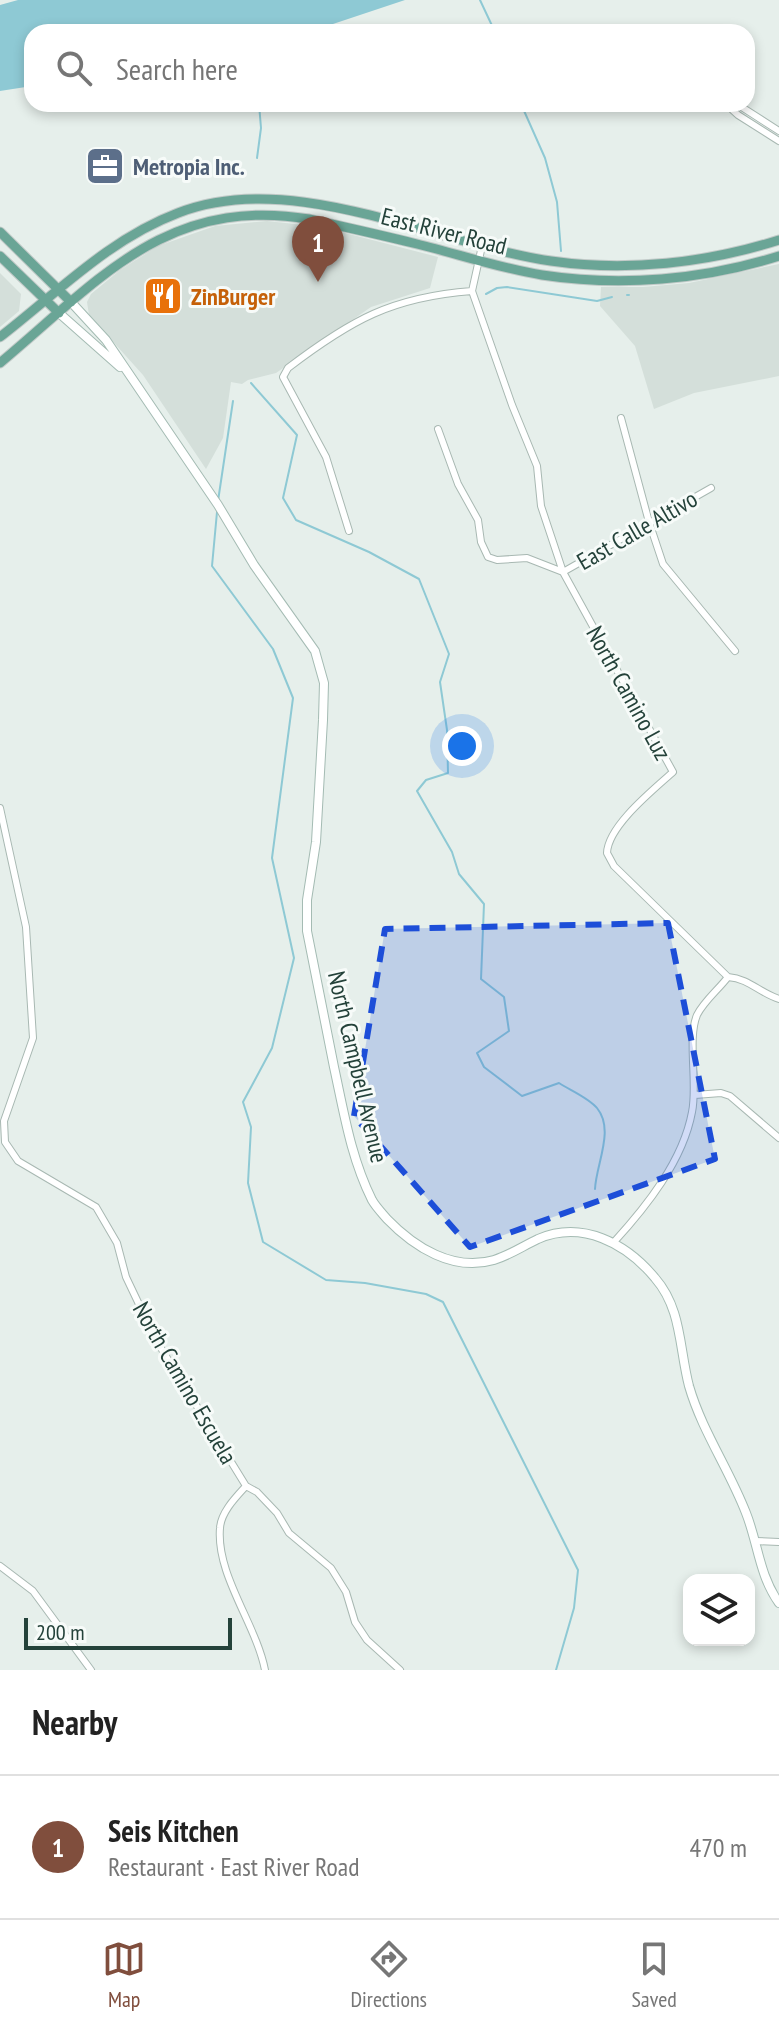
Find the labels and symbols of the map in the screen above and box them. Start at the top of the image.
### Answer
office icon: Metropia Inc. [84,145,126,187]
place label: Metropia Inc. [133,151,245,182]
street label: East River Road [378,200,510,262]
pin: 1 [292,216,344,282]
restaurant icon: ZinBurger [142,275,184,317]
place label: ZinBurger [191,281,276,312]
street label: East Calle Altivo [571,483,703,577]
street label: North Camino Luz [579,621,679,765]
your location [442,726,482,766]
street label: North Campbell Avenue [321,968,395,1166]
street label: North Camino Escuela [126,1296,244,1470]
scale bar [24,1614,232,1650]

